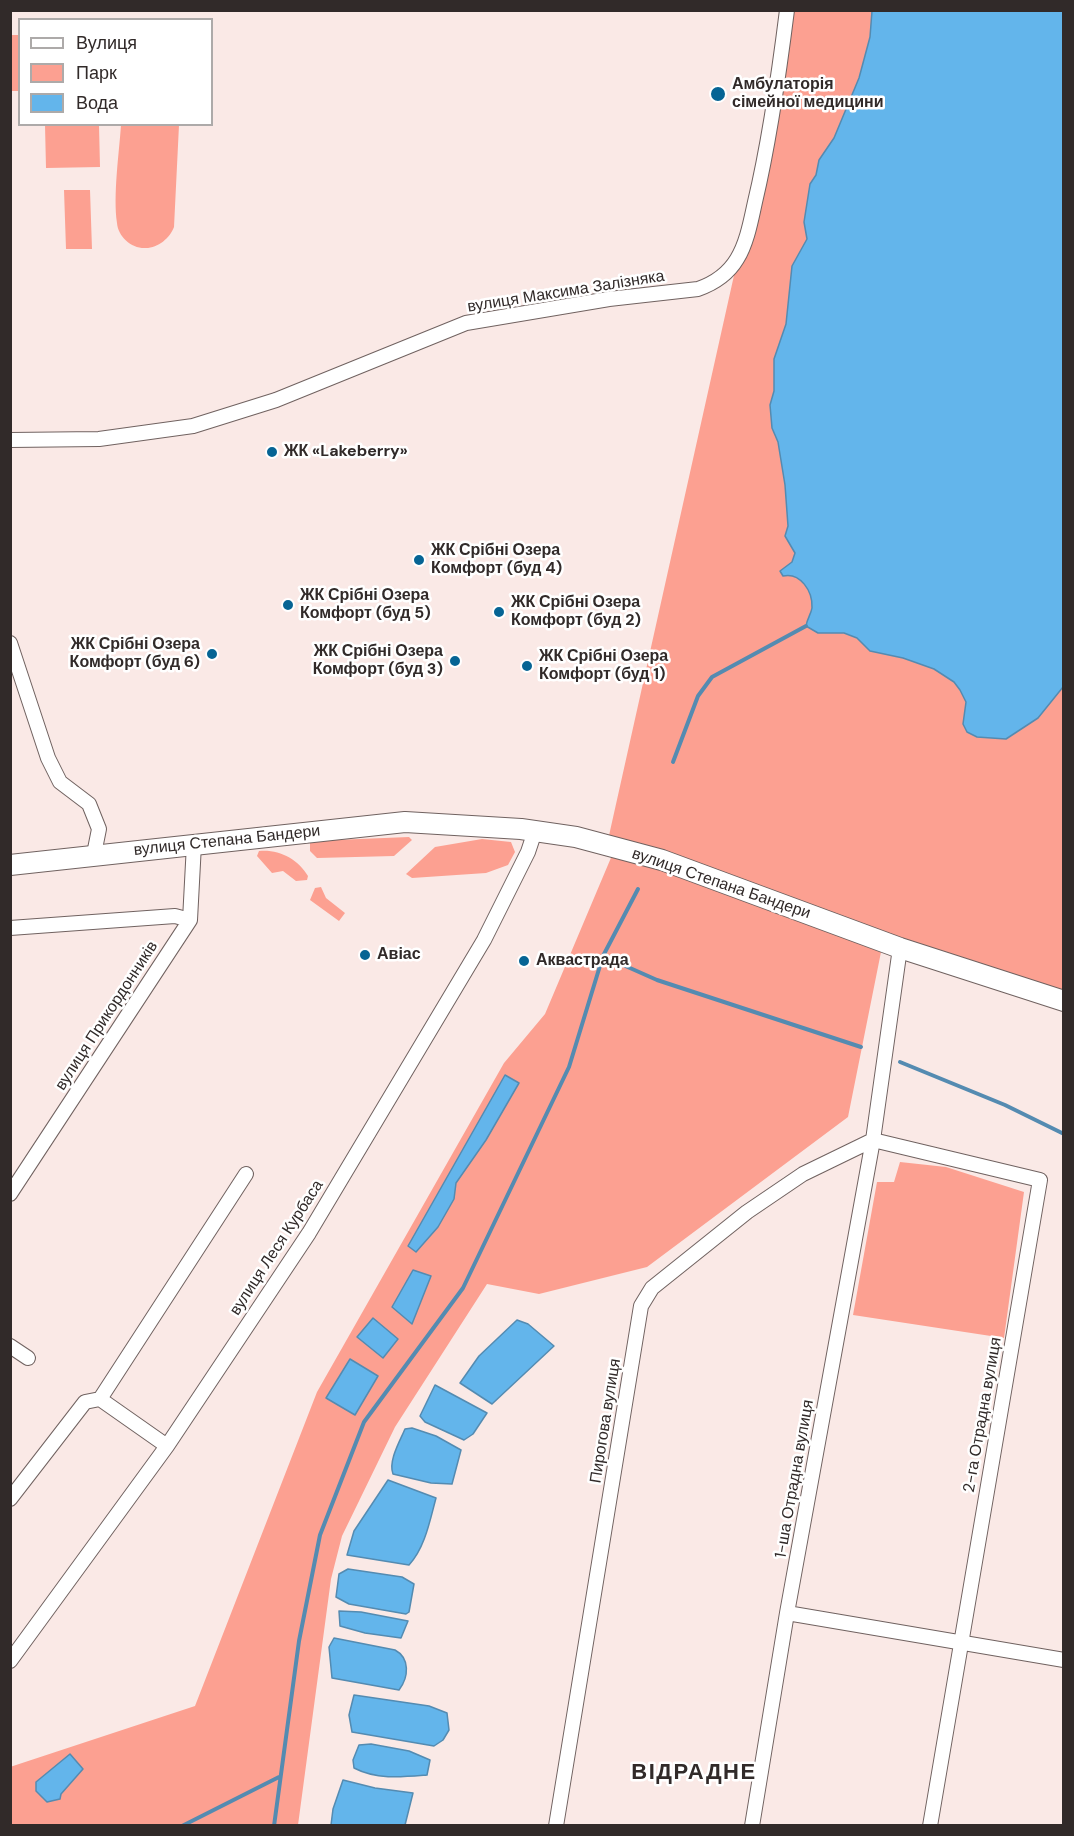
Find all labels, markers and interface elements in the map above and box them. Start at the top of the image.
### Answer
legend [18,18,213,126]
text: Вулиця [76,31,137,55]
text: Парк [76,61,117,85]
place label: Амбулаторія сімейної медицини [732,75,884,113]
marker: Амбулаторія сімейної медицини [709,85,727,103]
text: Вода [76,91,118,115]
street label: вулиця Максима Залізняка [466,267,666,317]
place label: ЖК «Lakeberry» [284,442,408,462]
marker: ЖК «Lakeberry» [265,445,279,459]
place label: ЖК Срібні Озера Комфорт (буд 4) [431,541,562,579]
marker: ЖК Срібні Озера Комфорт (буд 4) [412,553,426,567]
place label: ЖК Срібні Озера Комфорт (буд 5) [300,586,431,624]
place label: ЖК Срібні Озера Комфорт (буд 2) [511,593,641,631]
marker: ЖК Срібні Озера Комфорт (буд 5) [281,598,295,612]
marker: ЖК Срібні Озера Комфорт (буд 2) [492,605,506,619]
place label: ЖК Срібні Озера Комфорт (буд 6) [70,635,200,673]
place label: ЖК Срібні Озера Комфорт (буд 3) [313,642,443,680]
marker: ЖК Срібні Озера Комфорт (буд 6) [205,647,219,661]
place label: ЖК Срібні Озера Комфорт (буд 1) [539,647,668,685]
marker: ЖК Срібні Озера Комфорт (буд 3) [448,654,462,668]
marker: ЖК Срібні Озера Комфорт (буд 1) [520,659,534,673]
street label: вулиця Степана Бандери [133,822,321,860]
street label: вулиця Степана Бандери [629,844,813,924]
street label: вулиця Прикордонників [52,938,162,1094]
place label: Авіас [377,945,421,965]
marker: Авіас [358,948,372,962]
place label: Аквастрада [536,951,629,971]
marker: Аквастрада [517,954,531,968]
street label: вулиця Леся Курбаса [226,1177,328,1319]
street label: 2-га Отрадна вулиця [960,1336,1006,1494]
street label: Пирогова вулиця [587,1357,625,1485]
street label: 1-ша Отрадна вулиця [772,1398,818,1560]
district label: ВІДРАДНЕ [631,1760,757,1786]

